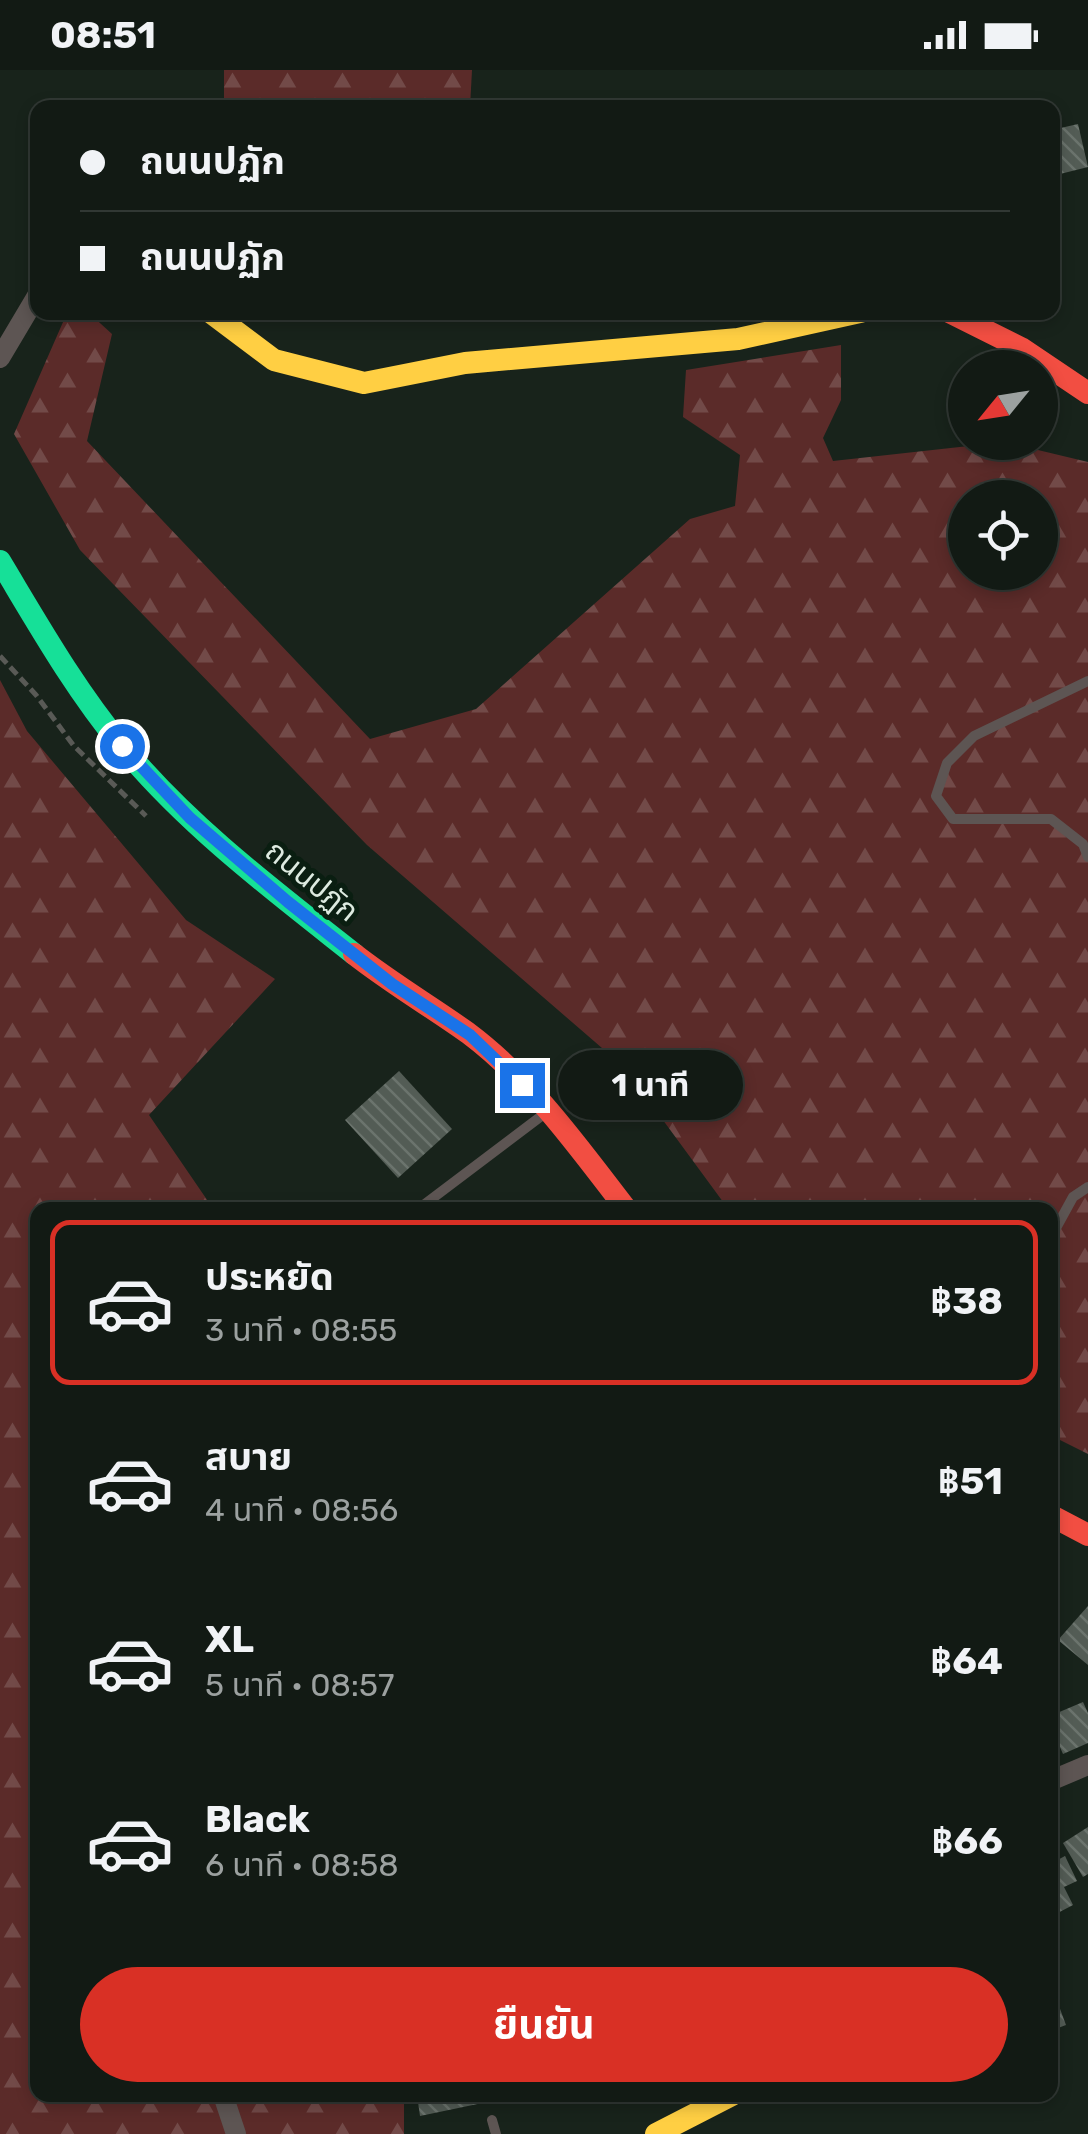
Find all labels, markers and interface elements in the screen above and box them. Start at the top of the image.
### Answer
text: 08:51 [50,12,156,58]
text: ถนนปฏัก [140,138,285,184]
text: ถนนปฏัก [140,234,285,280]
north arrow [948,350,1058,460]
map controls [948,350,1058,590]
button: locate [948,480,1058,590]
route start [100,724,145,769]
street label: ถนนปฏัก [258,833,366,929]
callout: 1 นาที [557,1050,742,1120]
route end [500,1063,545,1108]
text: 1 นาที [612,1066,689,1104]
text: ประหยัด [205,1254,334,1300]
icon: car [85,1258,175,1348]
text: ฿38 [930,1278,1003,1324]
text: 3 นาที · 08:55 [205,1311,397,1349]
text: สบาย [205,1434,292,1480]
icon: car [85,1438,175,1528]
text: ฿51 [938,1458,1003,1504]
text: 4 นาที · 08:56 [205,1491,398,1529]
text: XL [205,1616,254,1662]
icon: car [85,1618,175,1708]
text: ฿64 [930,1638,1003,1684]
text: 5 นาที · 08:57 [205,1666,394,1704]
text: Black [205,1796,310,1842]
icon: car [85,1798,175,1888]
text: ฿66 [931,1818,1003,1864]
text: 6 นาที · 08:58 [205,1846,399,1884]
button: ยืนยัน [80,1967,1008,2082]

